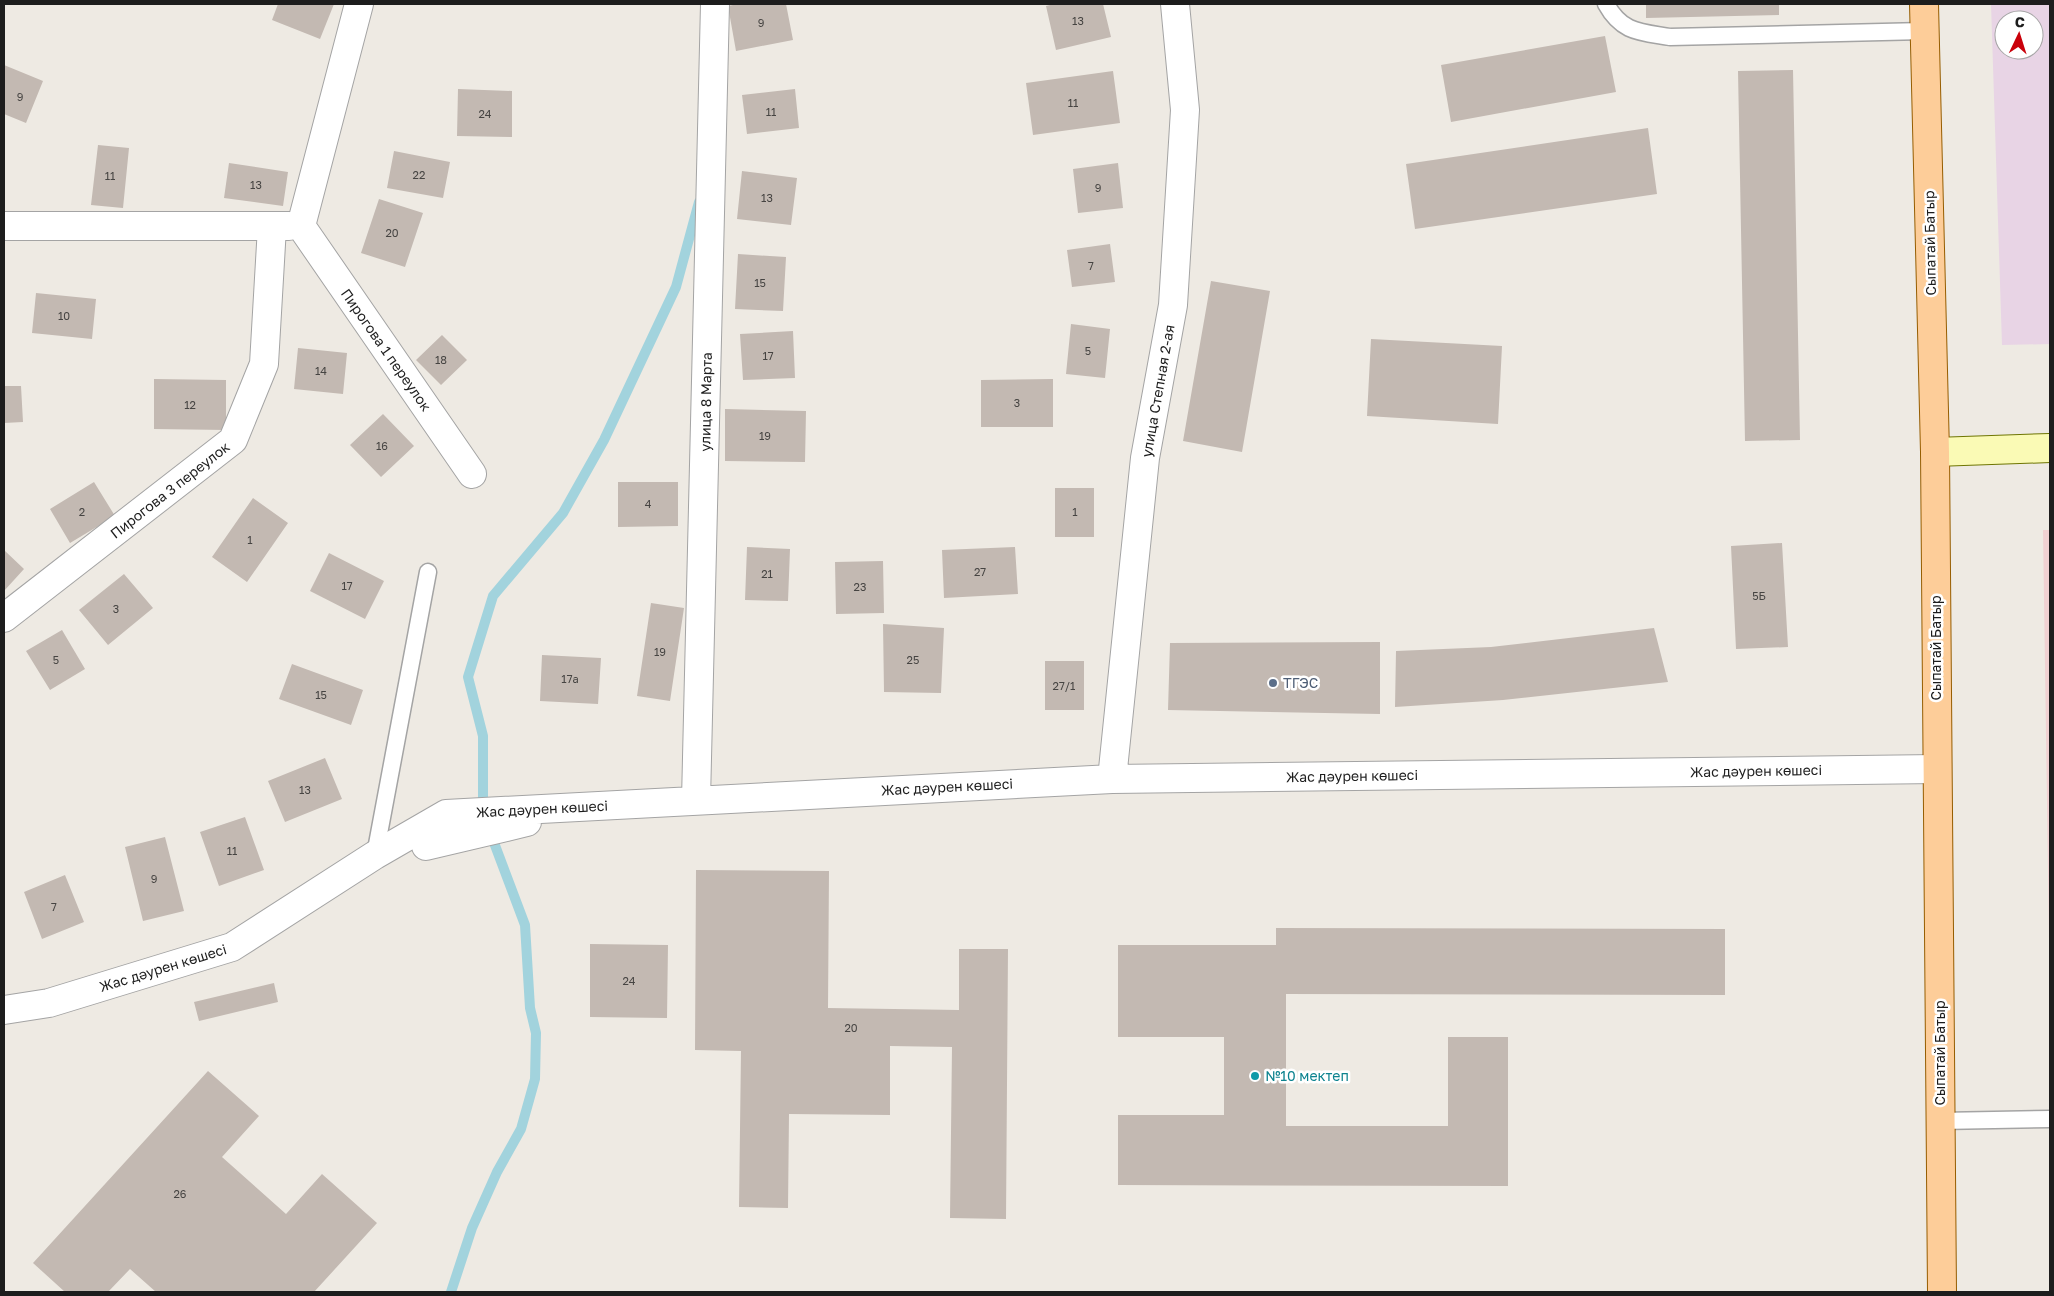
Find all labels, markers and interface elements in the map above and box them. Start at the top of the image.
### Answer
north arrow [1994,10,2044,60]
text: С [2014,13,2026,30]
house number: 13 [1072,14,1084,27]
house number: 9 [758,16,764,29]
house number: 9 [17,90,23,103]
house number: 11 [1068,96,1078,109]
house number: 11 [766,105,776,118]
house number: 24 [478,107,492,120]
house number: 22 [413,168,425,181]
house number: 11 [105,169,115,182]
house number: 13 [250,178,262,191]
house number: 9 [1095,181,1101,194]
street label: Сыпатай Батыр [1920,190,1939,296]
house number: 13 [761,191,773,204]
house number: 20 [385,226,399,239]
house number: 7 [1088,259,1094,272]
house number: 15 [754,276,766,289]
street label: Пирогова 1 переулок [338,285,435,414]
house number: 10 [58,309,70,322]
street label: улица Степная 2-ая [1137,323,1178,459]
house number: 5 [1085,344,1091,357]
house number: 17 [762,349,774,362]
street label: улица 8 Марта [696,352,715,452]
house number: 18 [435,353,447,366]
house number: 14 [315,364,327,377]
house number: 3 [1014,396,1020,409]
house number: 12 [184,398,196,411]
house number: 19 [759,429,771,442]
street label: Пирогова 3 переулок [107,438,233,542]
house number: 16 [376,439,388,452]
house number: 4 [645,497,652,510]
house number: 2 [79,505,85,518]
house number: 1 [1072,505,1078,518]
house number: 1 [247,533,253,546]
house number: 27 [974,565,986,578]
house number: 21 [761,567,773,580]
house number: 17 [341,579,353,592]
house number: 23 [854,580,866,593]
house number: 5Б [1752,589,1766,602]
street label: Сыпатай Батыр [1927,595,1944,701]
house number: 3 [113,602,119,615]
house number: 19 [654,645,666,658]
house number: 5 [53,653,59,666]
house number: 25 [907,653,919,666]
house number: 17а [561,672,579,685]
place label: ТГЭС [1283,674,1318,691]
marker: ТГЭС [1267,677,1279,689]
house number: 27/1 [1053,679,1075,692]
house number: 15 [315,688,327,701]
street label: Жас дәурен көшесі [1690,761,1822,780]
street label: Жас дәурен көшесі [1286,766,1418,785]
street label: Жас дәурен көшесі [880,775,1013,798]
house number: 13 [299,783,311,796]
street label: Жас дәурен көшесі [475,797,608,820]
house number: 11 [227,844,237,857]
house number: 9 [151,872,157,885]
house number: 7 [51,900,57,913]
street label: Жас дәурен көшесі [97,940,229,995]
house number: 24 [622,974,636,987]
street label: Сыпатай Батыр [1931,1000,1948,1106]
house number: 20 [844,1021,858,1034]
place label: №10 мектеп [1265,1067,1349,1084]
marker: №10 мектеп [1249,1070,1261,1082]
house number: 26 [173,1187,187,1200]

